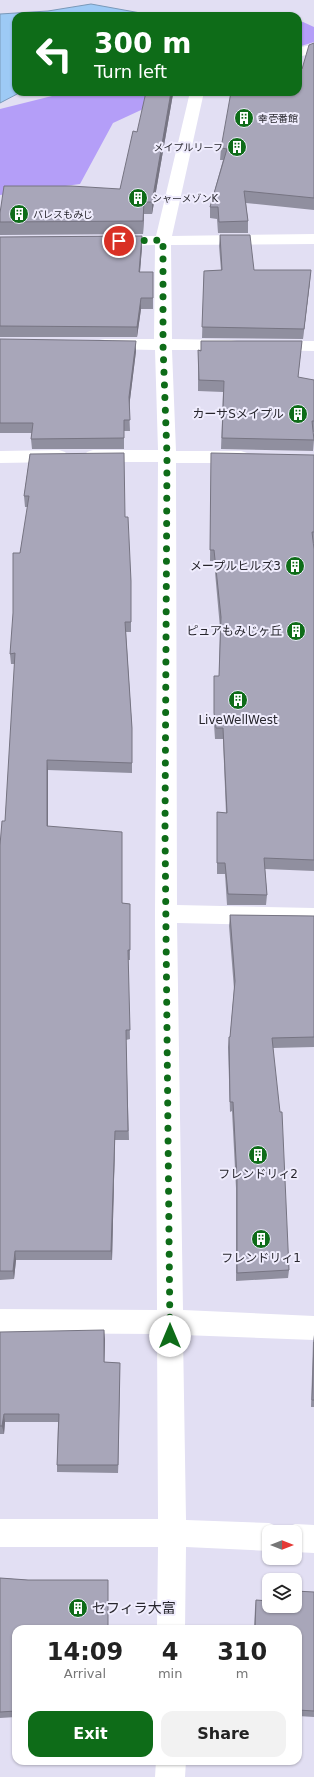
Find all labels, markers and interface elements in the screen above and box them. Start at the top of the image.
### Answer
text: 300 m [94,27,191,60]
icon: left [28,28,80,80]
text: Turn left [94,61,167,82]
building icon: 幸壱番館 [233,107,255,129]
place label: 幸壱番館 [258,113,298,124]
building icon: メイプルリーフ [226,136,248,158]
place label: メイプルリーフ [154,142,223,153]
building icon: シャーメゾンK [127,187,149,209]
place label: シャーメゾンK [152,193,219,204]
building icon: パレスもみじ [8,203,30,225]
place label: パレスもみじ [33,209,93,220]
pin [102,224,136,258]
icon: arrive [108,230,130,252]
building icon: カーサSメイプル [287,403,309,425]
place label: カーサSメイプル [193,407,284,421]
building icon: メープルヒルズ3 [284,555,306,577]
place label: メープルヒルズ3 [190,559,281,573]
building icon: ピュアもみじヶ丘 [285,620,307,642]
place label: ピュアもみじヶ丘 [186,624,282,638]
building icon: LiveWellWest [227,689,249,711]
place label: LiveWellWest [198,713,278,727]
building icon: フレンドリィ2 [247,1144,269,1166]
place label: フレンドリィ2 [218,1167,298,1181]
building icon: フレンドリィ1 [250,1228,272,1250]
place label: フレンドリィ1 [221,1251,301,1265]
position arrow [149,1315,191,1357]
north arrow [262,1525,302,1565]
map controls [262,1525,302,1613]
button: layers [262,1573,302,1613]
building icon: セフィラ大富 [67,1597,89,1619]
place label: セフィラ大富 [92,1600,176,1616]
text: 14:09 [47,1638,123,1666]
text: 4 [162,1638,178,1666]
text: 310 [217,1638,267,1666]
text: Arrival [64,1666,106,1681]
text: min [158,1666,182,1681]
text: m [236,1666,249,1681]
button: Exit [28,1711,153,1757]
button: Share [161,1711,286,1757]

